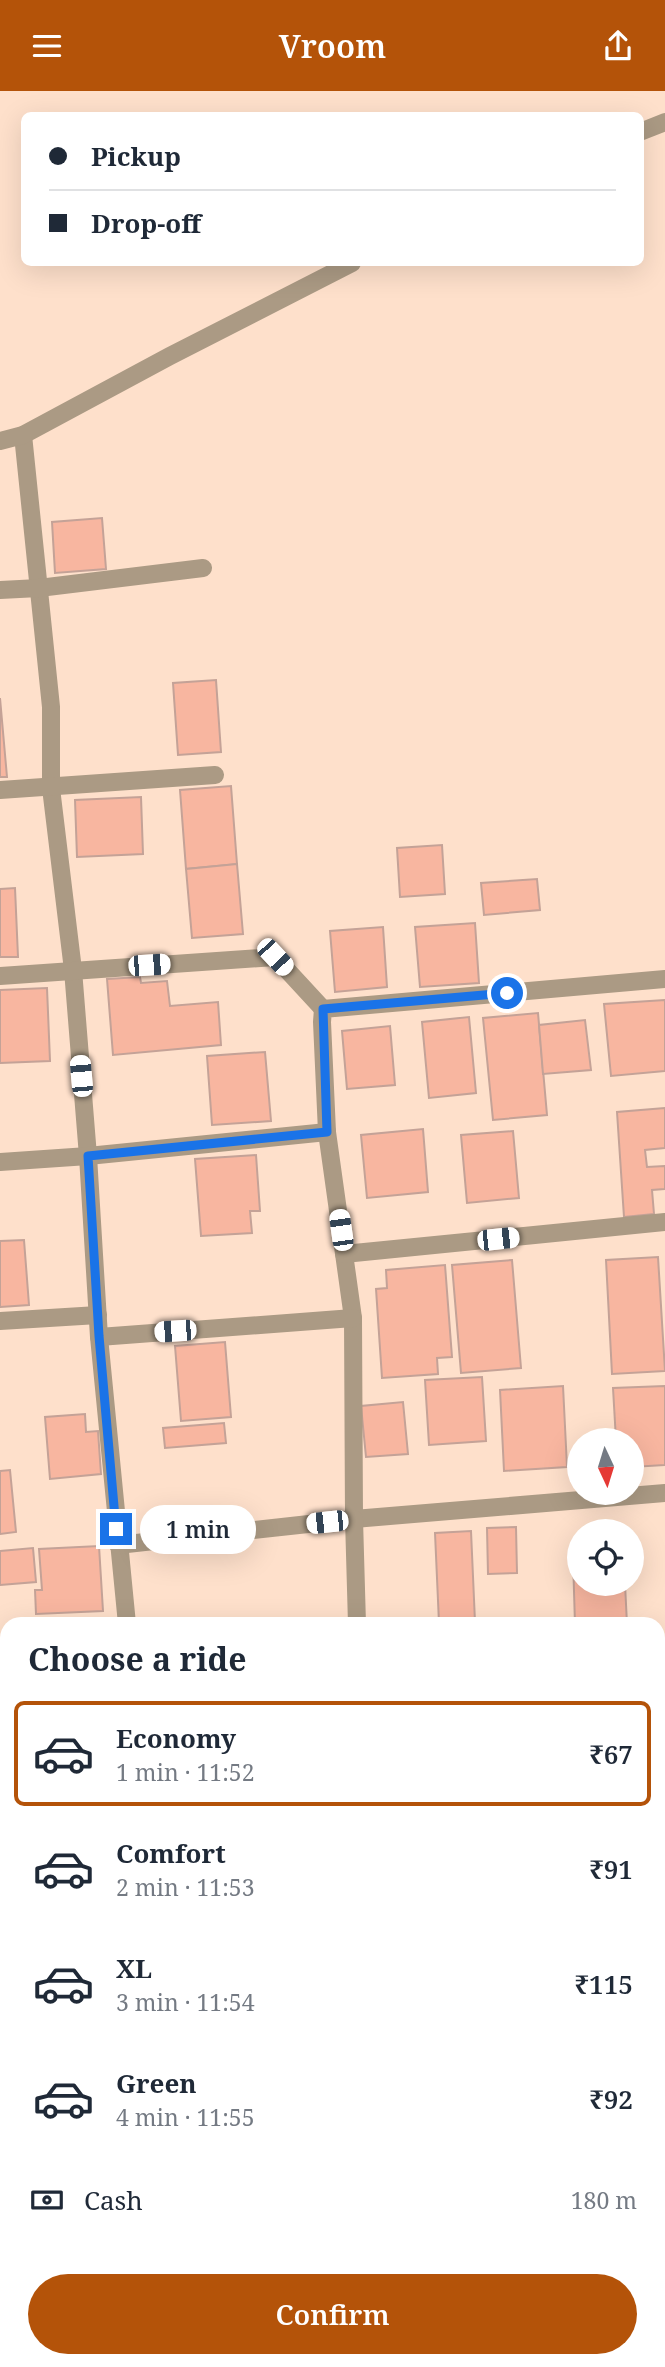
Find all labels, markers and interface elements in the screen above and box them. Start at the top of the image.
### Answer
text: Vroom [279,24,386,67]
icon: menu [28,27,66,65]
icon: share [599,27,637,65]
text: Pickup [91,138,181,174]
text: Drop-off [91,205,201,241]
car [253,934,298,980]
car [128,953,171,977]
route start [491,977,523,1009]
car [69,1054,94,1098]
car [328,1208,355,1252]
car [477,1226,520,1252]
car [154,1319,197,1343]
north arrow [567,1428,644,1505]
map controls [567,1428,644,1596]
callout: 1 min [140,1505,256,1553]
car [306,1509,349,1535]
route end [100,1513,132,1545]
text: 1 min [166,1513,230,1545]
button: locate [567,1519,644,1596]
text: Choose a ride [28,1637,247,1680]
text: Economy [116,1720,236,1756]
icon: car [32,1722,95,1785]
text: ₹67 [589,1736,633,1772]
text: 1 min · 11:52 [116,1756,254,1788]
text: Comfort [116,1835,226,1871]
icon: car [32,1837,95,1900]
text: ₹91 [589,1851,633,1887]
text: 2 min · 11:53 [116,1871,254,1903]
text: XL [116,1950,152,1986]
icon: car [32,1952,95,2015]
text: ₹115 [575,1966,633,2002]
text: 3 min · 11:54 [116,1986,254,2018]
text: Green [116,2065,197,2101]
icon: car [32,2067,95,2130]
text: ₹92 [589,2081,633,2117]
text: 4 min · 11:55 [116,2101,254,2133]
icon: cash [28,2181,66,2219]
text: Cash [84,2182,143,2218]
text: 180 m [571,2184,637,2216]
button: Confirm [28,2274,637,2354]

